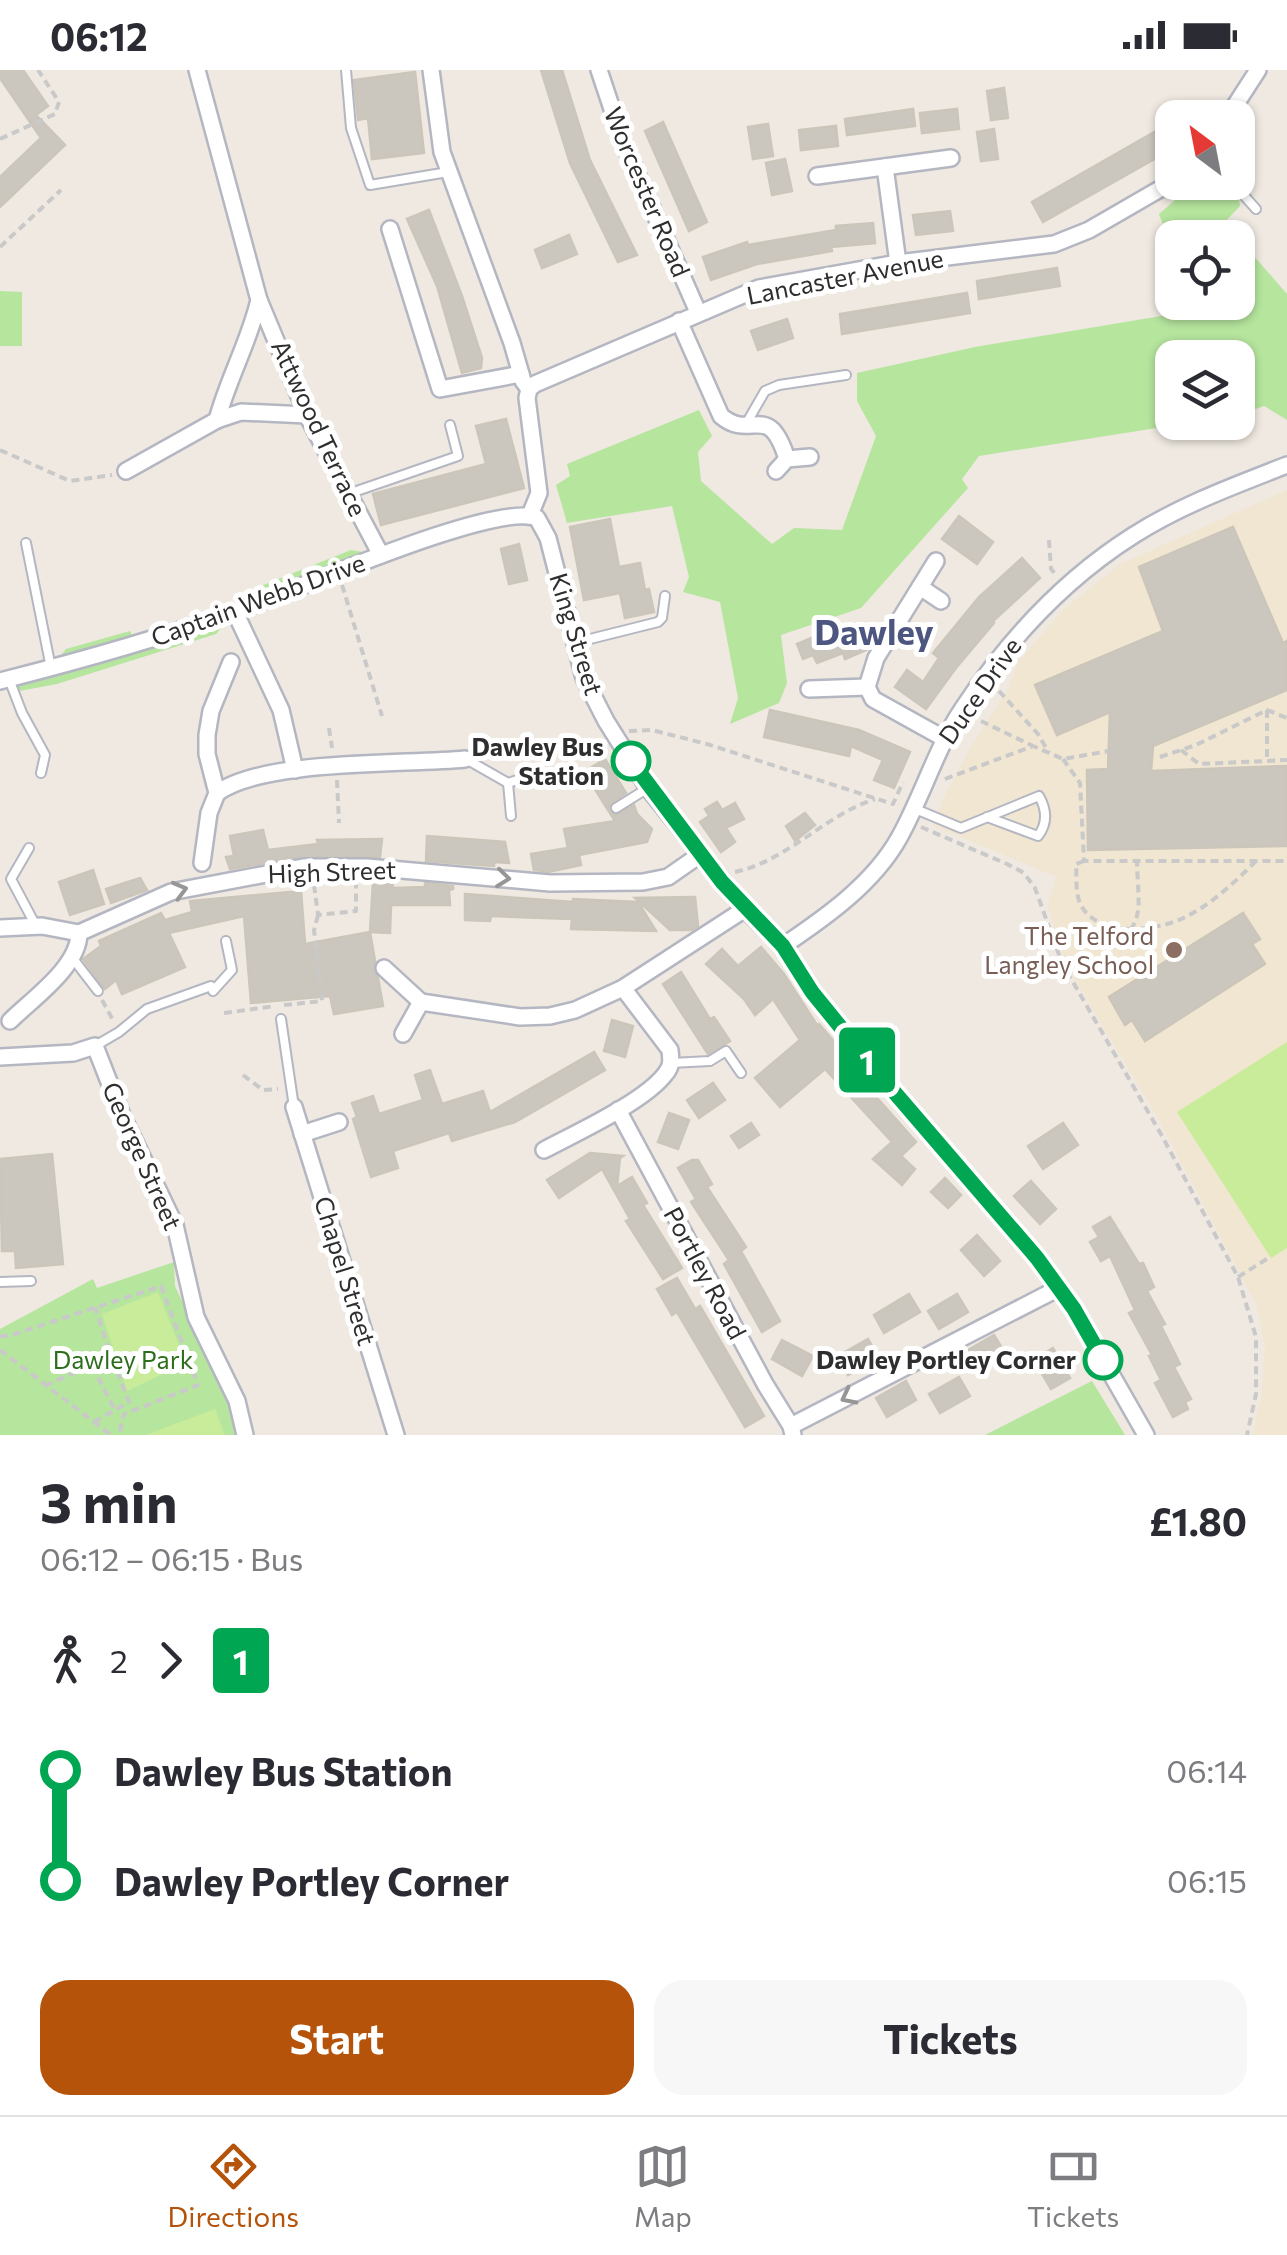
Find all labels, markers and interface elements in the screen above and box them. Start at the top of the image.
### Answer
text: 06:12 [50,12,148,59]
north arrow [1155,100,1255,200]
map controls [1155,100,1255,440]
street label: Worcester Road [599,102,697,281]
button: locate [1155,220,1255,320]
street label: Lancaster Avenue [744,242,946,310]
street label: Attwood Terrace [266,335,374,520]
button: layers [1155,340,1255,440]
street label: Captain Webb Drive [147,546,369,652]
street label: King Street [544,569,610,699]
district label: Dawley [814,609,934,652]
street label: Duce Drive [932,631,1027,749]
place label: Dawley Bus Station [472,731,604,790]
marker: Dawley Bus Station [612,742,650,780]
street label: High Street [267,854,397,888]
one-way arrow [495,867,511,889]
one-way arrow [171,881,189,902]
place label: The Telford Langley School [984,920,1154,979]
marker: The Telford Langley School [1163,939,1185,961]
line badge: 1 [834,1028,900,1092]
text: 1 [859,1039,875,1082]
street label: George Street [97,1077,189,1234]
street label: Chapel Street [309,1193,383,1349]
street label: Portley Road [658,1201,753,1344]
marker: Dawley Portley Corner [1084,1341,1122,1379]
park label: Dawley Park [53,1344,194,1374]
place label: Dawley Portley Corner [816,1344,1076,1374]
one-way arrow [841,1385,859,1404]
text: 3 min [40,1467,178,1534]
text: £1.80 [1149,1497,1247,1544]
text: 06:12 – 06:15 · Bus [40,1538,303,1578]
icon: walk [40,1633,95,1688]
icon: forward [143,1633,198,1688]
text: 1 [233,1639,249,1682]
text: 2 [110,1640,128,1680]
text: Dawley Bus Station [114,1747,452,1794]
text: 06:14 [1166,1750,1247,1790]
text: Dawley Portley Corner [114,1857,509,1904]
text: 06:15 [1167,1860,1247,1900]
button: Start [40,1980,634,2095]
button: Tickets [654,1980,1247,2095]
tab: Directions [168,2139,299,2233]
tab: Map [634,2139,692,2233]
tab: Tickets [1027,2139,1119,2233]

